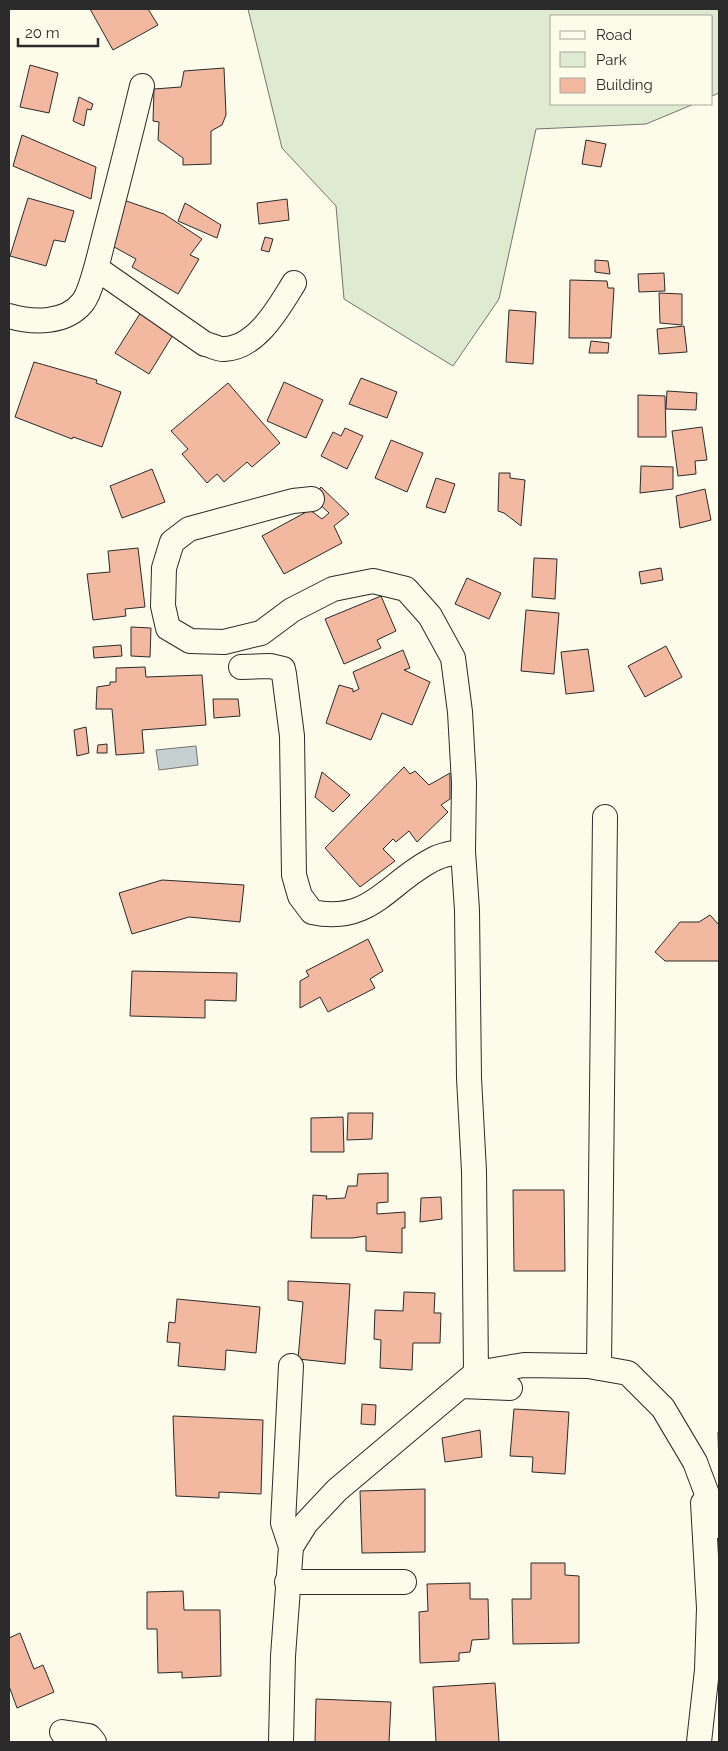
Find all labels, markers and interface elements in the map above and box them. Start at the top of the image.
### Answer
scale bar [18,15,98,47]
legend [550,15,713,105]
text: 20 m [25,24,60,42]
text: Road [596,26,632,44]
text: Park [596,51,627,69]
text: Building [596,76,653,94]

